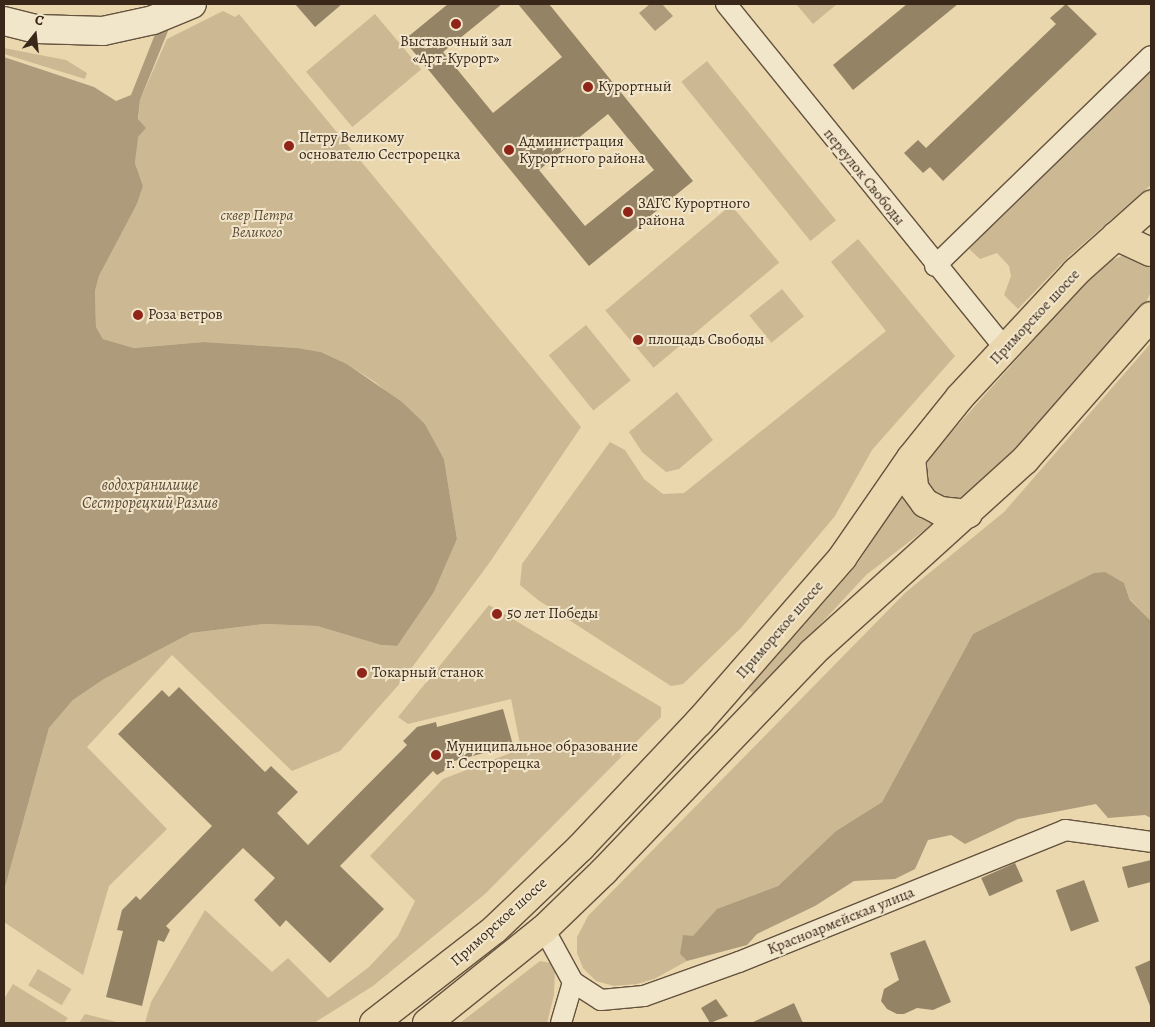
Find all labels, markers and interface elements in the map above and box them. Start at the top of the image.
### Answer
north arrow [10,10,60,60]
text: С [33,10,46,30]
marker: Выставочный зал «Арт-Курорт» [450,18,462,30]
place label: Выставочный зал «Арт-Курорт» [400,32,512,67]
place label: Курортный [598,78,671,96]
marker: Курортный [582,81,594,93]
street label: переулок Свободы [819,125,909,229]
place label: Петру Великому основателю Сестрорецка [299,128,460,163]
place label: Администрация Курортного района [519,132,645,167]
marker: Петру Великому основателю Сестрорецка [283,140,295,152]
marker: Администрация Курортного района [503,144,515,156]
place label: ЗАГС Курортного района [638,194,750,229]
park label: сквер Петра Великого [220,206,294,241]
marker: ЗАГС Курортного района [622,206,634,218]
street label: Приморское шоссе [986,266,1084,368]
place label: Роза ветров [148,306,223,324]
marker: Роза ветров [132,309,144,321]
place label: площадь Свободы [648,331,764,349]
marker: площадь Свободы [632,334,644,346]
water label: водохранилище Сестрорецкий Разлив [82,475,218,513]
street label: Приморское шоссе [733,577,827,683]
place label: 50 лет Победы [507,605,598,623]
marker: 50 лет Победы [491,608,503,620]
place label: Токарный станок [372,664,484,682]
marker: Токарный станок [356,667,368,679]
place label: Муниципальное образование г. Сестрорецка [446,737,638,772]
marker: Муниципальное образование г. Сестрорецка [430,749,442,761]
street label: Приморское шоссе [447,874,551,970]
street label: Красноармейская улица [765,883,917,959]

